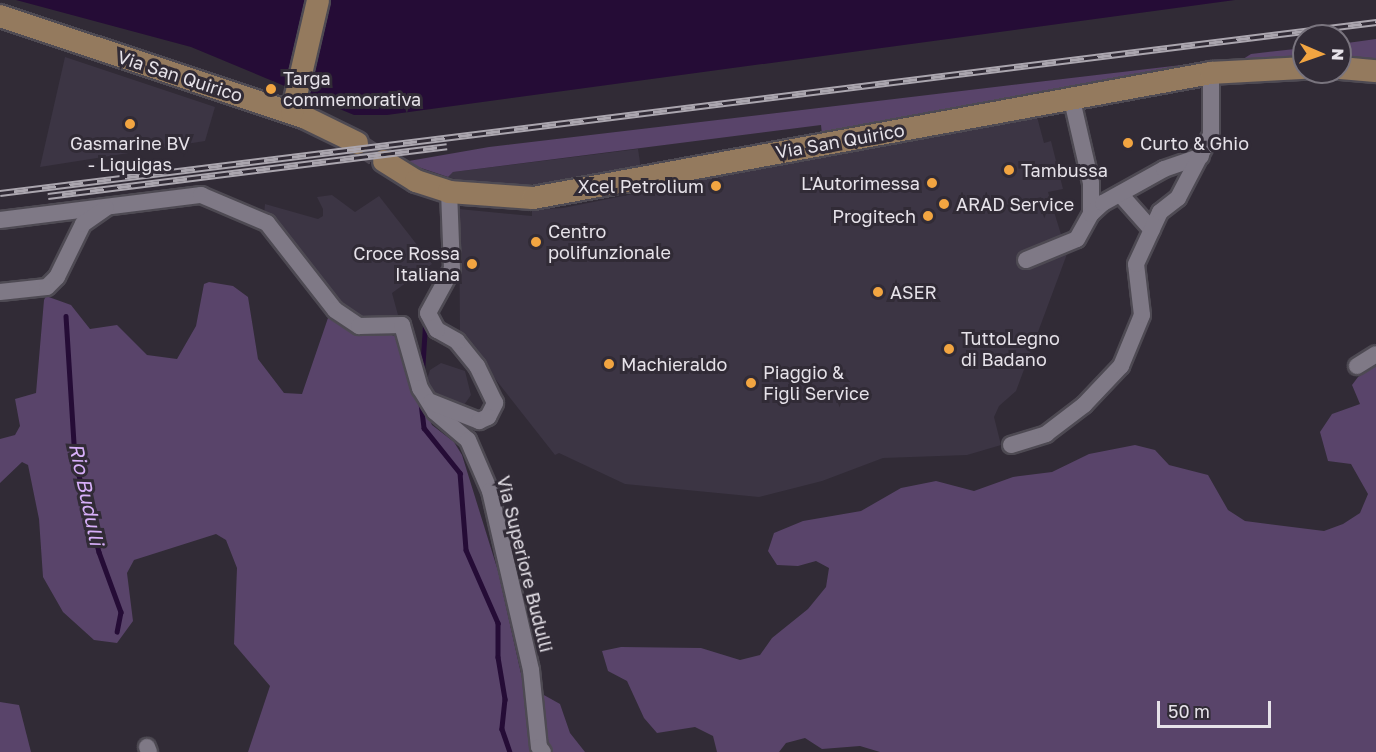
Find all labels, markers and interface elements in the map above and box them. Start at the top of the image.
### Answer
north arrow [1292,24,1352,84]
street label: Via San Quirico [115,46,245,106]
text: N [1328,48,1348,61]
place label: Targa commemorativa [283,68,421,110]
marker: Targa commemorativa [264,82,278,96]
marker: Gasmarine BV - Liquigas [123,117,137,131]
street label: Via San Quirico [774,119,906,163]
place label: Curto & Ghio [1140,132,1249,154]
place label: Gasmarine BV - Liquigas [70,133,190,176]
marker: Curto & Ghio [1121,136,1135,150]
place label: Tambussa [1021,159,1108,181]
marker: Tambussa [1002,163,1016,177]
place label: L'Autorimessa [801,172,920,194]
place label: Xcel Petrolium [578,175,704,197]
marker: L'Autorimessa [925,176,939,190]
marker: Xcel Petrolium [709,179,723,193]
place label: ARAD Service [956,193,1074,215]
marker: ARAD Service [937,197,951,211]
place label: Progitech [832,205,916,227]
marker: Progitech [921,209,935,223]
place label: Centro polifunzionale [548,221,671,264]
marker: Centro polifunzionale [529,235,543,249]
place label: Croce Rossa Italiana [353,243,460,286]
marker: Croce Rossa Italiana [465,257,479,271]
place label: ASER [890,281,937,303]
marker: ASER [871,285,885,299]
place label: TuttoLegno di Badano [961,328,1060,370]
marker: TuttoLegno di Badano [942,342,956,356]
place label: Machieraldo [621,353,727,375]
marker: Machieraldo [602,357,616,371]
place label: Piaggio & Figli Service [763,362,869,404]
marker: Piaggio & Figli Service [744,376,758,390]
water label: Rio Budulli [64,441,110,547]
street label: Via Superiore Budulli [493,474,557,654]
scale bar [1160,689,1274,727]
text: 50 m [1168,700,1210,722]

